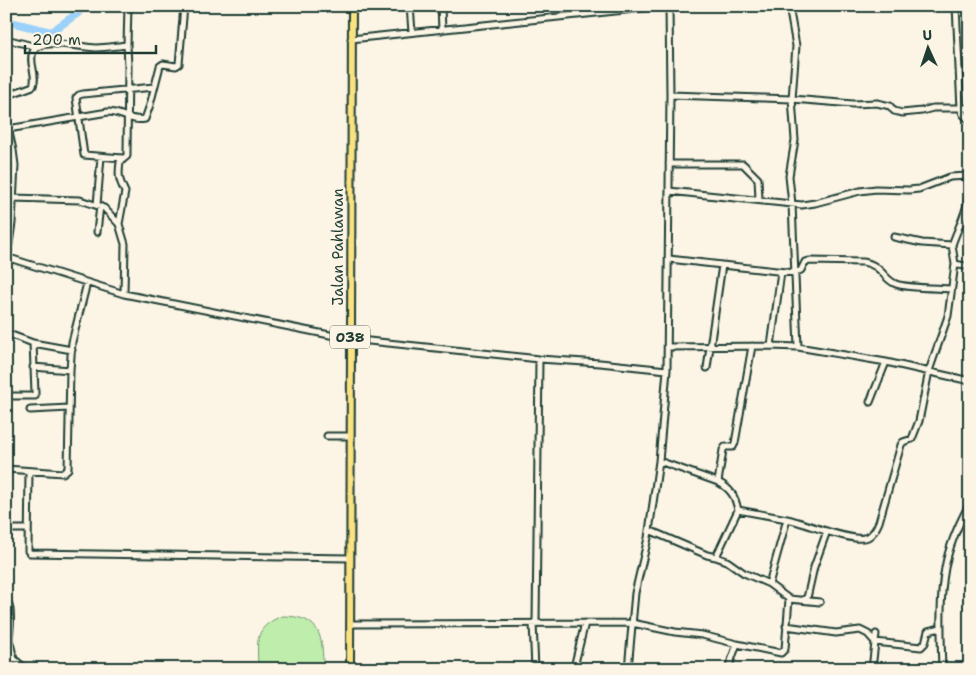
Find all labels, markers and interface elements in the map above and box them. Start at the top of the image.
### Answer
scale bar [25,22,156,54]
north arrow [904,22,954,72]
text: U [922,26,933,44]
text: 200 m [32,30,81,50]
street label: Jalan Pahlawan [328,188,348,306]
road number: 038 [330,326,370,348]

